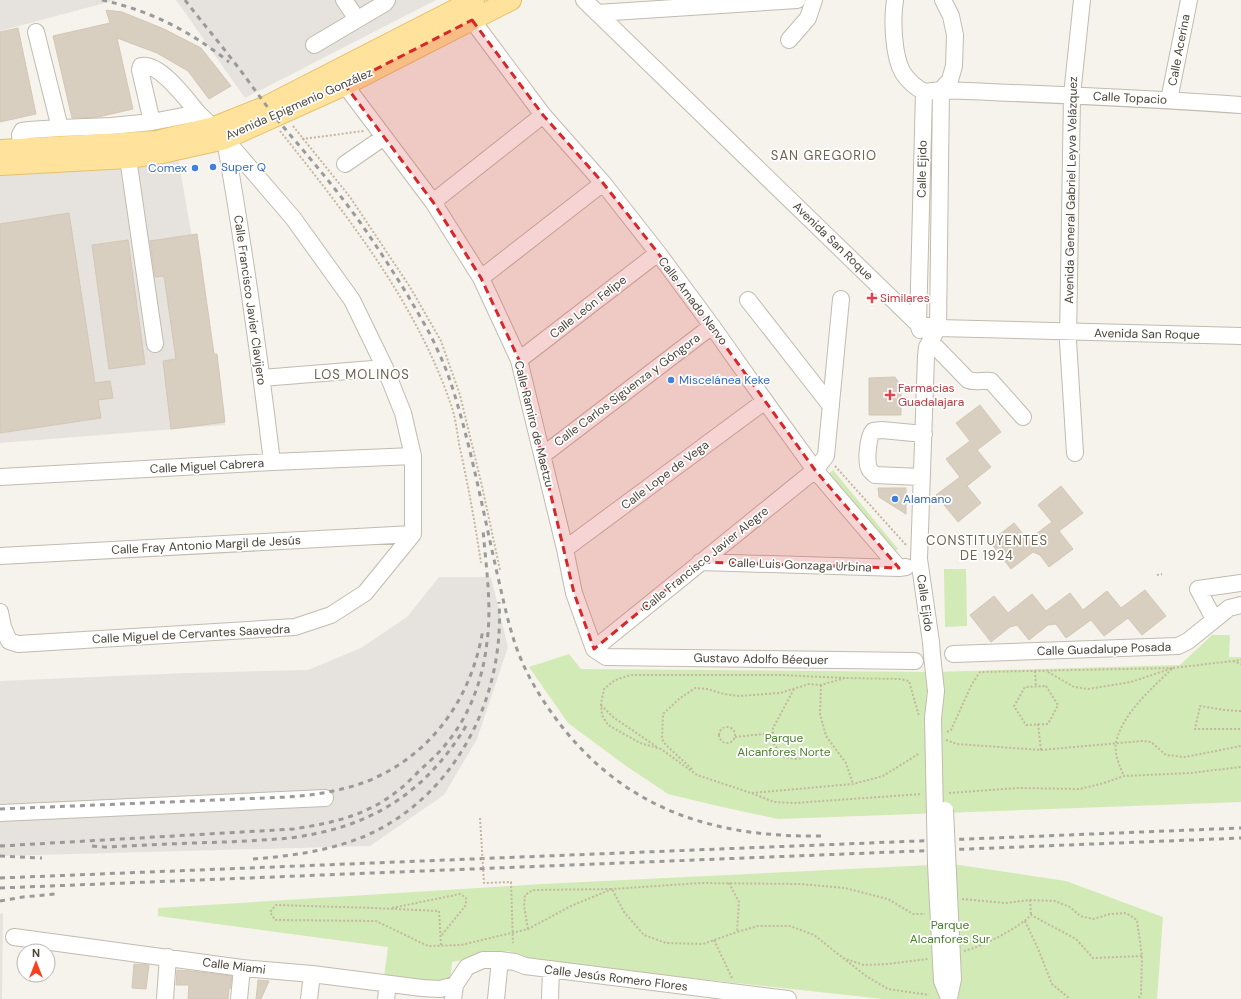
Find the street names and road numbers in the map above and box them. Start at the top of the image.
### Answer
street label: Calle Acerina [1164,13,1194,87]
street label: Avenida Epigmenio González [223,64,375,144]
street label: Avenida General Gabriel Leyva Velázquez [1061,76,1081,304]
street label: Calle Topacio [1093,88,1167,108]
street label: Calle Ejido [913,140,931,198]
street label: Avenida San Roque [789,198,877,284]
street label: Calle Francisco Javier Clavijero [230,214,270,386]
street label: Calle Amado Nervo [655,254,731,348]
street label: Calle León Felipe [546,272,630,342]
street label: Avenida San Roque [1094,325,1200,343]
street label: Calle Carlos Sigüenza y Góngora [551,330,703,450]
street label: Calle Ramiro de Maetzu [511,359,558,489]
street label: Calle Lope de Vega [618,437,712,513]
street label: Calle Miguel Cabrera [149,455,265,477]
street label: Calle Francisco Javier Alegre [638,503,772,615]
street label: Calle Fray Antonio Margil de Jesús [111,532,301,558]
street label: Calle Luis Gonzaga Urbina [728,555,872,575]
street label: Calle Ejido [913,573,937,633]
street label: Calle Miguel de Cervantes Saavedra [92,621,290,647]
street label: Calle Guadalupe Posada [1037,639,1171,659]
street label: Gustavo Adolfo Béequer [694,650,829,668]
street label: Calle Miami [201,954,267,978]
street label: Calle Jesús Romero Flores [543,961,689,995]

